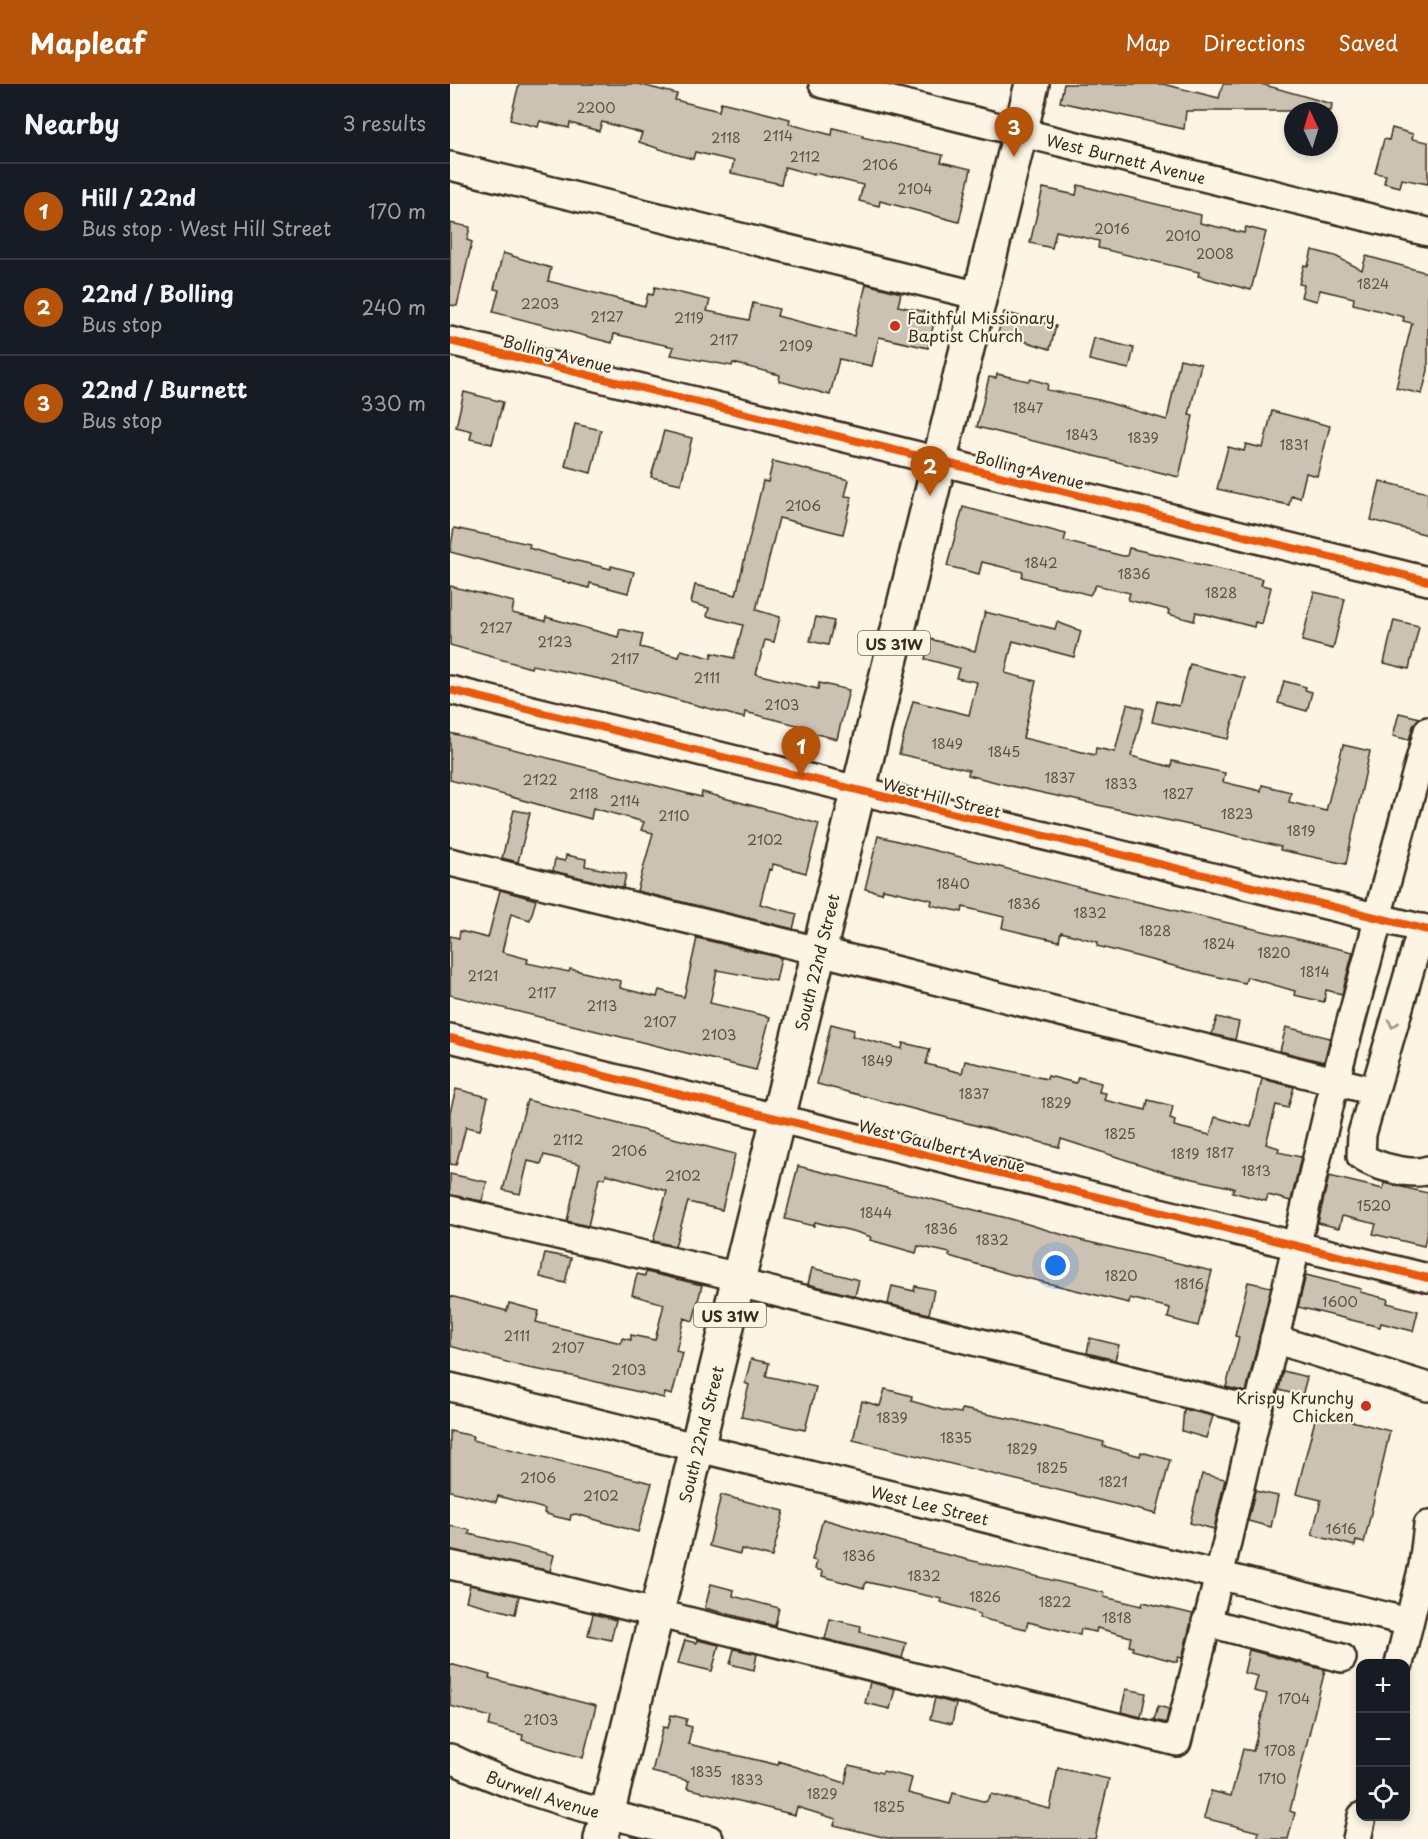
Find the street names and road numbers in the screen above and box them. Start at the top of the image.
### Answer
street label: West Burnett Avenue [1044,127,1208,189]
street label: Bolling Avenue [501,328,615,378]
street label: Bolling Avenue [973,444,1087,494]
road number: US 31W [858,631,930,655]
street label: West Hill Street [880,771,1004,823]
street label: South 22nd Street [788,891,845,1033]
street label: West Gaulbert Avenue [856,1113,1028,1177]
road number: US 31W [694,1303,766,1327]
street label: South 22nd Street [672,1363,729,1505]
street label: West Lee Street [868,1479,992,1531]
street label: Burwell Avenue [483,1764,602,1823]

